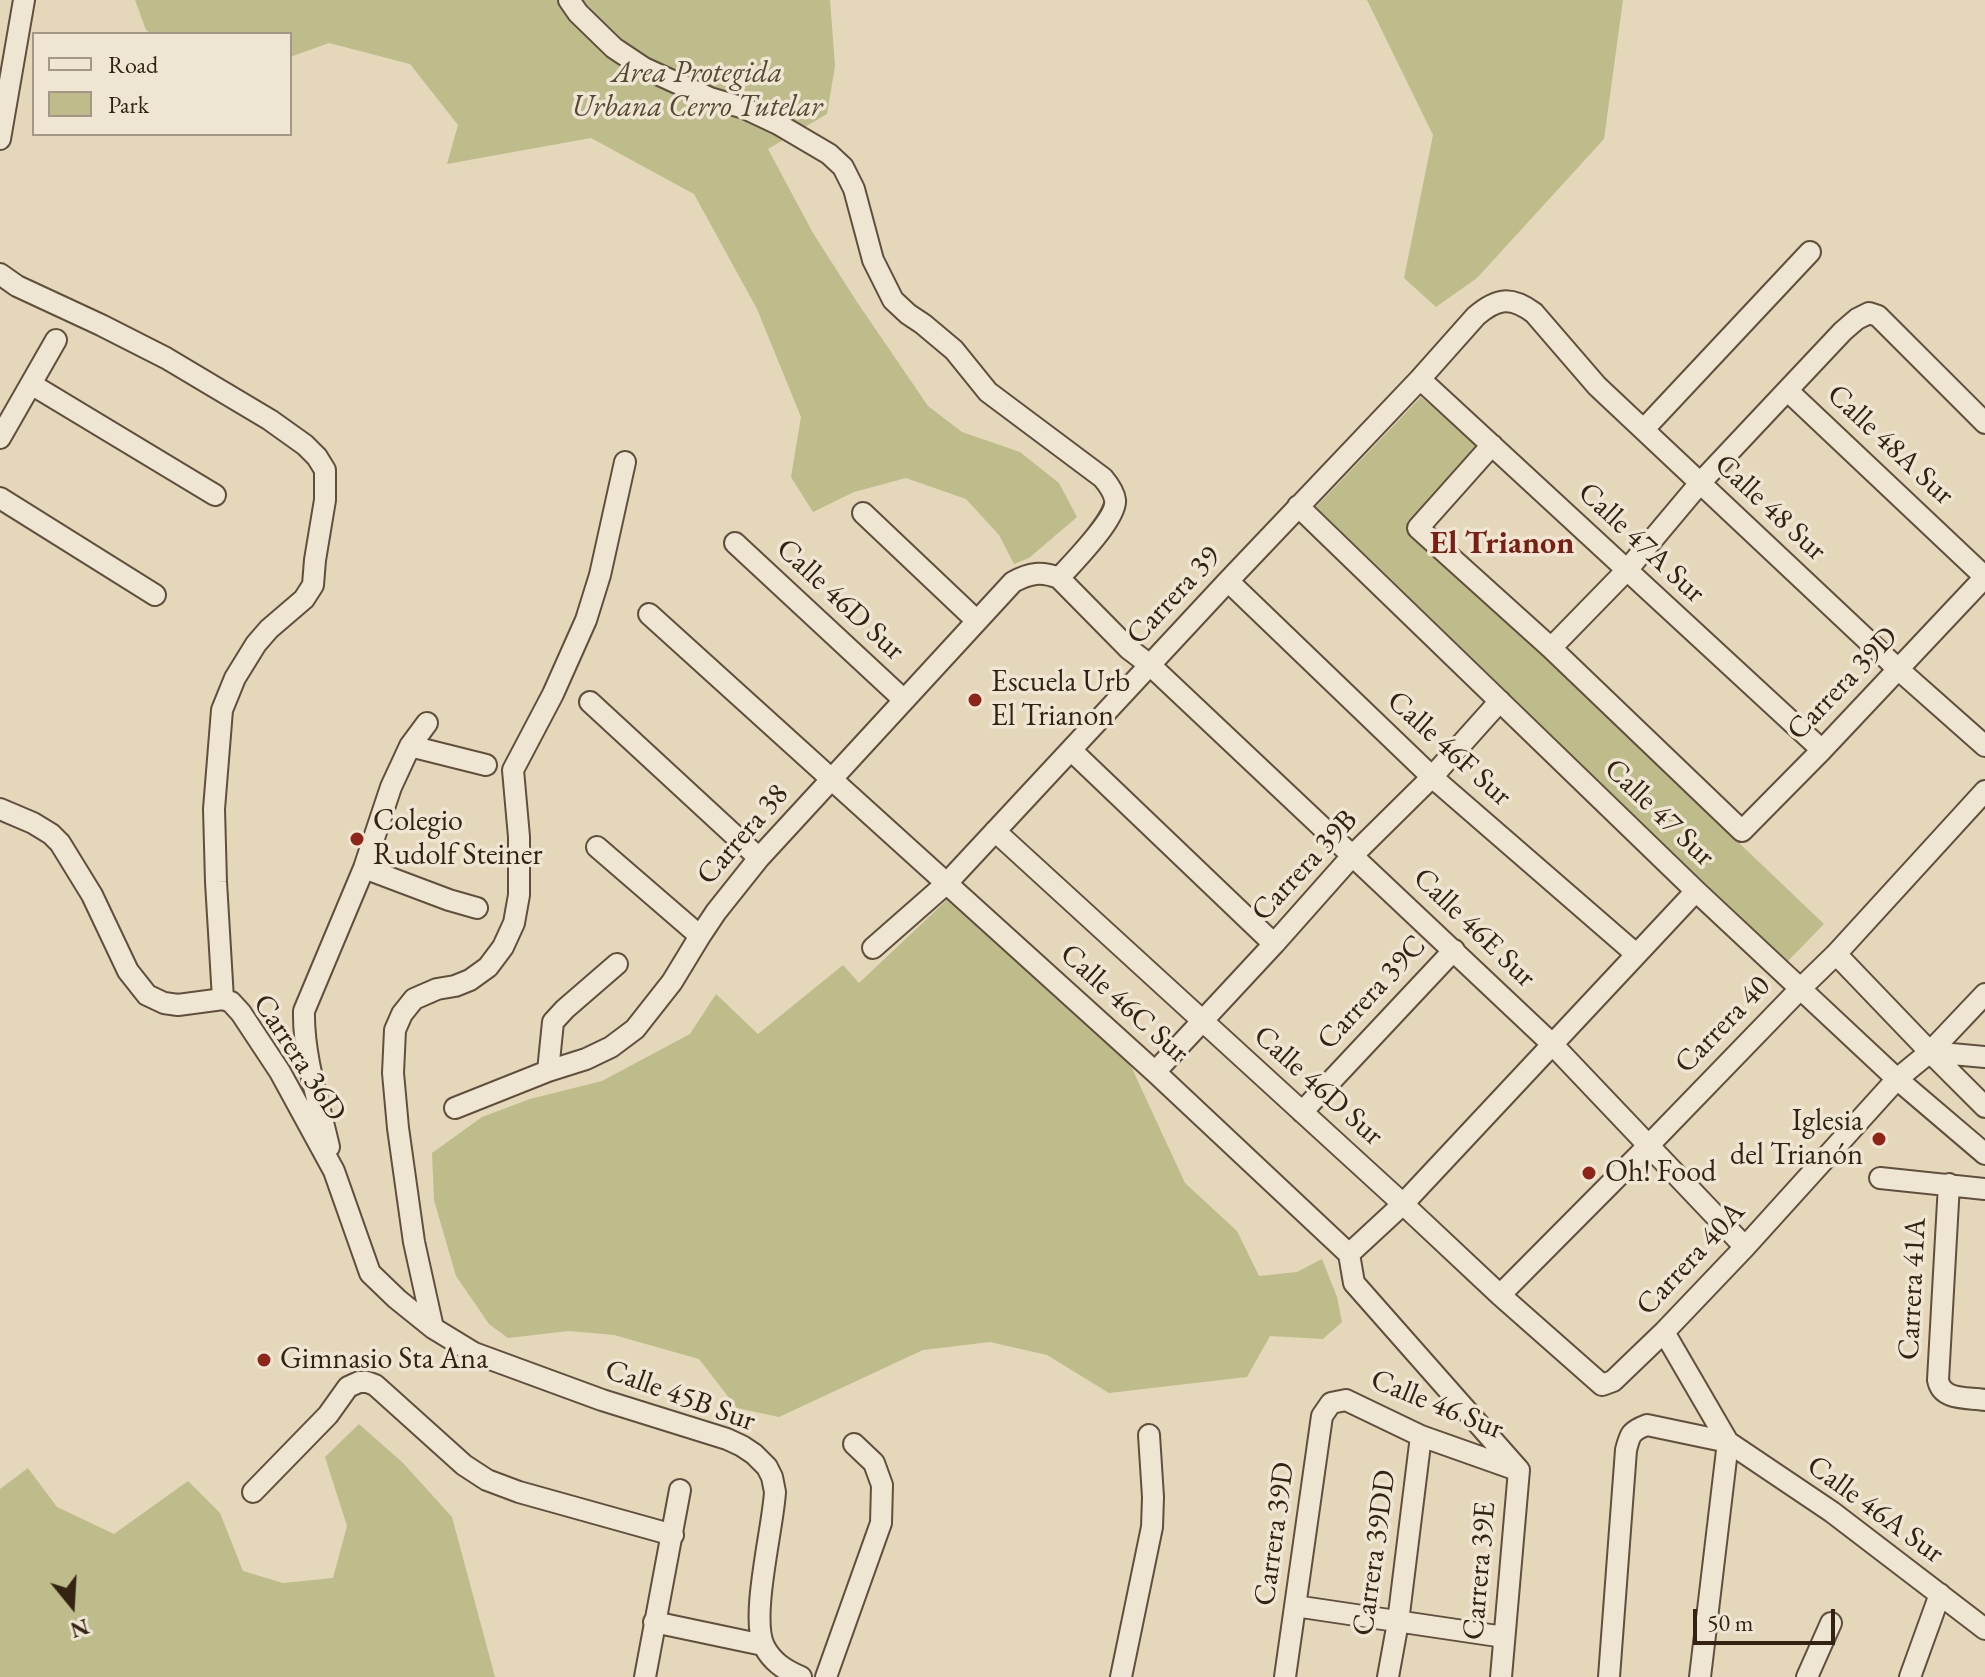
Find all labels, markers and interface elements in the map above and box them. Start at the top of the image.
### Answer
legend [32,32,292,136]
text: Road [108,49,158,80]
park label: Area Protegida Urbana Cerro Tutelar [572,56,822,126]
text: Park [108,89,149,120]
street label: Calle 48A Sur [1819,377,1961,513]
street label: Calle 48 Sur [1707,447,1833,569]
street label: Calle 47A Sur [1570,475,1712,611]
district label: El Trianon [1430,525,1574,563]
street label: Calle 46D Sur [768,531,912,669]
street label: Carrera 39 [1119,539,1229,653]
street label: Carrera 39D [1780,620,1906,748]
place label: Escuela Urb El Trianon [991,665,1130,736]
street label: Calle 46F Sur [1379,684,1519,814]
marker: Escuela Urb El Trianon [966,691,984,709]
street label: Calle 47 Sur [1596,751,1722,875]
street label: Carrera 38 [689,777,797,893]
street label: Carrera 39B [1244,803,1366,929]
place label: Colegio Rudolf Steiner [373,804,542,874]
marker: Colegio Rudolf Steiner [348,830,366,848]
street label: Calle 46E Sur [1405,861,1543,995]
street label: Carrera 39C [1310,928,1434,1058]
street label: Calle 46C Sur [1052,937,1196,1071]
street label: Carrera 40 [1668,969,1778,1081]
street label: Carrera 36D [245,988,353,1128]
street label: Calle 46D Sur [1246,1018,1390,1154]
place label: Iglesia del Trianón [1730,1104,1863,1174]
marker: Iglesia del Trianón [1870,1130,1888,1148]
place label: Oh! Food [1605,1155,1716,1191]
marker: Oh! Food [1580,1164,1598,1182]
street label: Carrera 40A [1629,1195,1753,1323]
street label: Carrera 41A [1891,1217,1935,1361]
place label: Gimnasio Sta Ana [280,1342,488,1378]
marker: Gimnasio Sta Ana [255,1351,273,1369]
street label: Calle 45B Sur [600,1352,760,1440]
street label: Calle 46 Sur [1365,1362,1509,1448]
street label: Calle 46A Sur [1799,1448,1951,1572]
street label: Carrera 39D [1247,1460,1303,1608]
street label: Carrera 39DD [1346,1468,1404,1638]
street label: Carrera 39E [1456,1500,1504,1642]
north arrow [32,1565,112,1645]
scale bar [1697,1593,1839,1643]
text: 50 m [1707,1607,1754,1638]
text: N [67,1612,93,1645]

